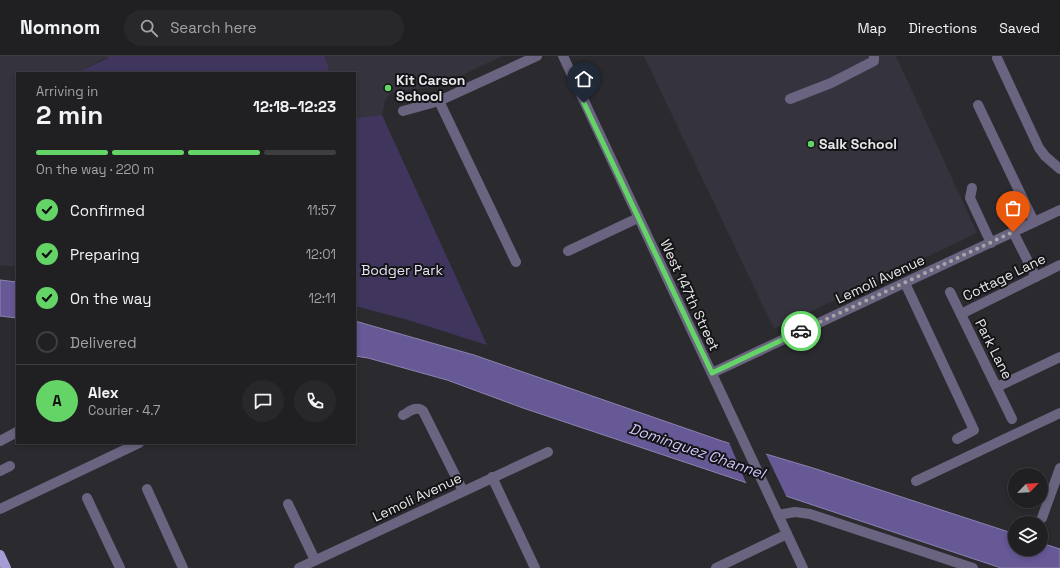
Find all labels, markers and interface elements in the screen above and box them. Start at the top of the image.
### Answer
search box [124,10,404,46]
text: Nomnom [20,15,100,40]
icon: search [138,17,160,39]
text: Search here [170,18,257,37]
text: Map [857,19,887,37]
text: Directions [909,19,977,37]
text: Saved [999,19,1040,37]
pin [567,62,601,103]
icon: home [573,68,595,90]
place label: Kit Carson School [396,71,465,105]
text: Arriving in [36,83,98,100]
marker: Kit Carson School [383,83,393,93]
text: 12:18–12:23 [253,97,336,116]
text: 2 min [36,98,103,132]
place label: Salk School [819,135,897,153]
marker: Salk School [806,139,816,149]
text: On the way · 220 m [36,161,154,178]
pin [996,191,1030,232]
icon: bag [1002,197,1024,219]
icon: check [36,199,58,221]
text: Confirmed [70,201,145,220]
text: 11:57 [307,202,336,219]
street label: West 147th Street [656,236,724,354]
icon: check [36,243,58,265]
text: Preparing [70,245,140,264]
text: 12:01 [306,246,336,263]
street label: Cottage Lane [960,249,1048,305]
street label: Lemoli Avenue [833,250,927,308]
park label: Bodger Park [361,261,444,279]
icon: check [36,287,58,309]
text: On the way [70,289,151,308]
text: 12:11 [309,290,336,307]
courier [781,311,821,351]
street label: Park Lane [971,316,1017,382]
icon: car [790,320,812,342]
text: Delivered [70,333,137,352]
button: chat [242,380,284,422]
button: phone [294,380,336,422]
text: Alex [88,383,119,402]
text: A [52,391,62,410]
text: Courier · 4.7 [88,402,160,419]
water label: Dominguez Channel [627,418,770,483]
street label: Lemoli Avenue [370,468,464,526]
north arrow [1008,468,1048,508]
map controls [1008,468,1048,556]
button: layers [1008,516,1048,556]

